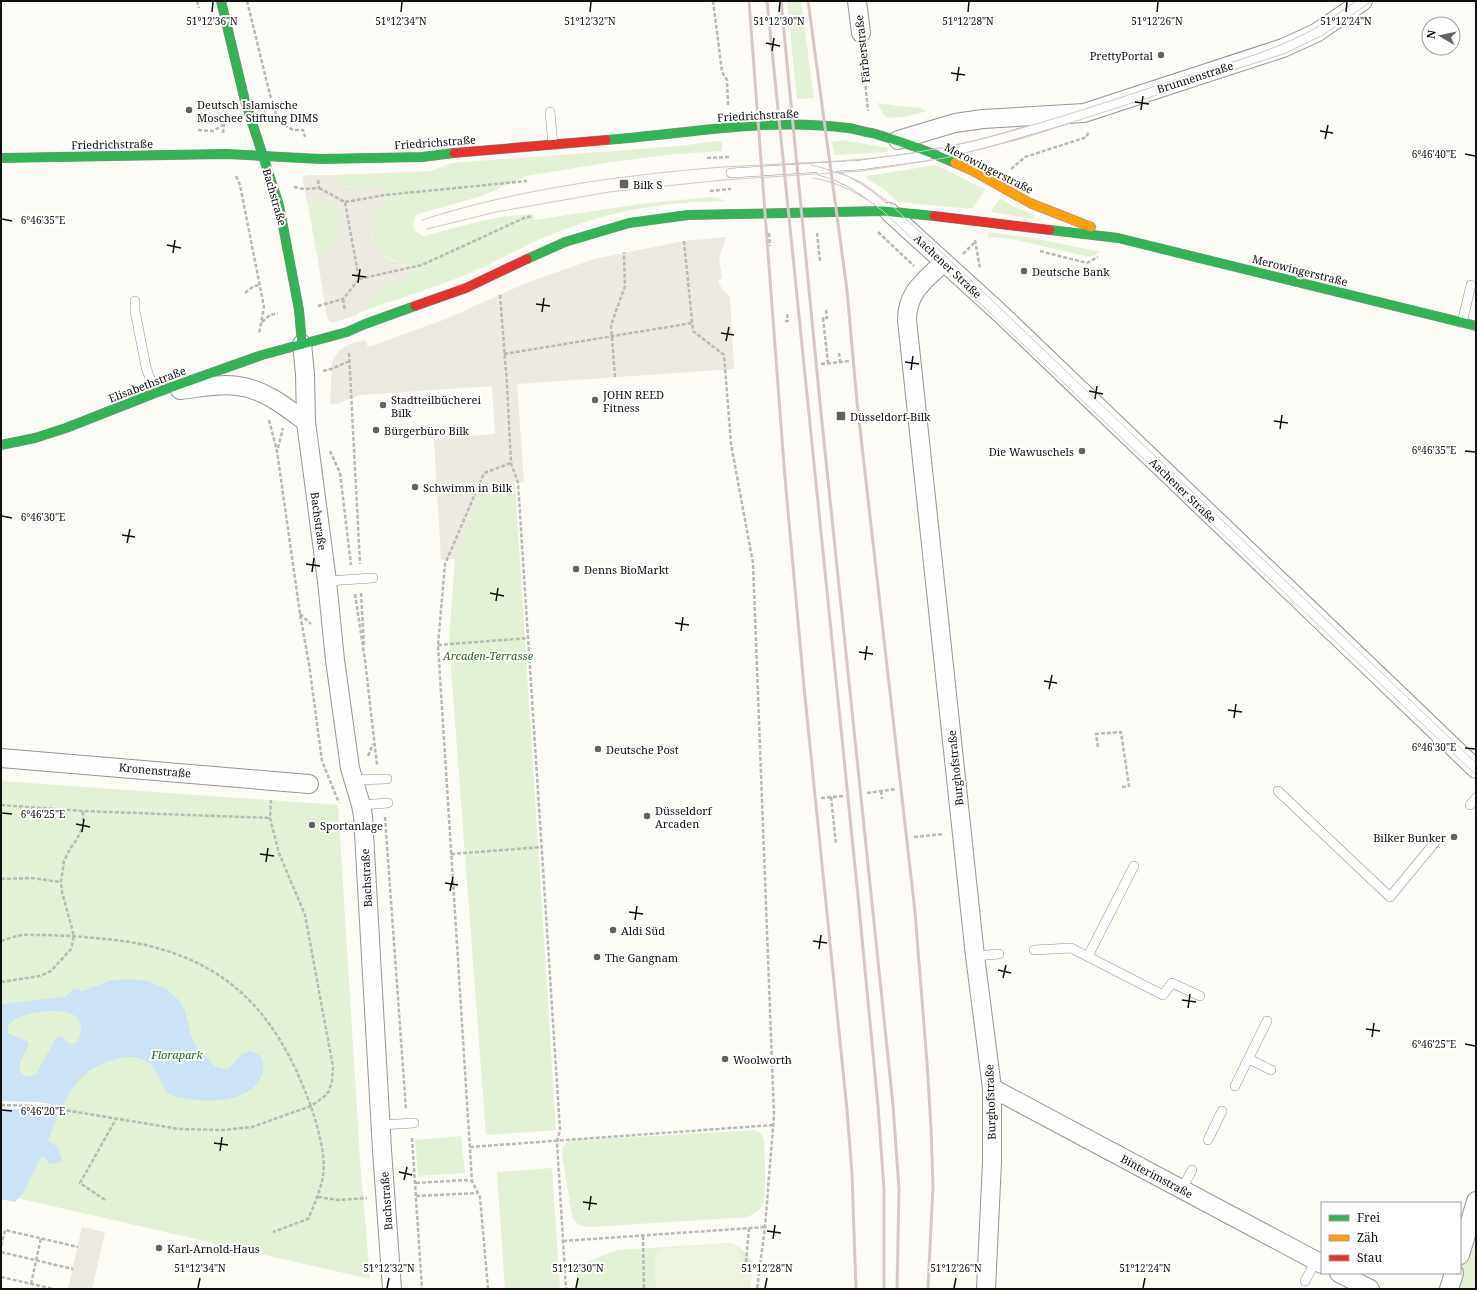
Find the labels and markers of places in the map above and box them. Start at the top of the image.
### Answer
place label: PrettyPortal [1090,48,1154,63]
marker: PrettyPortal [1156,50,1166,60]
place label: Deutsch Islamische Moschee Stiftung DIMS [197,97,318,125]
marker: Deutsch Islamische Moschee Stiftung DIMS [184,105,194,115]
place label: Bilk S [633,177,662,192]
marker: Bilk S [618,178,630,190]
place label: Deutsche Bank [1032,264,1110,279]
marker: Deutsche Bank [1019,266,1029,276]
place label: JOHN REED Fitness [602,387,664,415]
place label: Stadtteilbücherei Bilk [391,392,481,420]
marker: JOHN REED Fitness [590,395,600,405]
marker: Stadtteilbücherei Bilk [378,400,388,410]
place label: Düsseldorf-Bilk [850,409,931,424]
marker: Düsseldorf-Bilk [835,410,847,422]
place label: Bürgerbüro Bilk [384,423,470,438]
marker: Bürgerbüro Bilk [371,425,381,435]
place label: Die Wawuschels [989,444,1074,459]
marker: Die Wawuschels [1077,446,1087,456]
place label: Schwimm in Bilk [423,480,513,495]
marker: Schwimm in Bilk [410,482,420,492]
place label: Denns BioMarkt [584,562,669,577]
marker: Denns BioMarkt [571,564,581,574]
place label: Deutsche Post [606,742,679,757]
marker: Deutsche Post [593,744,603,754]
place label: Düsseldorf Arcaden [655,803,712,831]
marker: Düsseldorf Arcaden [642,811,652,821]
place label: Sportanlage [320,818,383,833]
marker: Sportanlage [307,820,317,830]
place label: Bilker Bunker [1373,830,1447,845]
marker: Bilker Bunker [1449,832,1459,842]
place label: Aldi Süd [621,923,665,938]
marker: Aldi Süd [608,925,618,935]
place label: The Gangnam [605,950,679,965]
marker: The Gangnam [592,952,602,962]
place label: Woolworth [733,1052,792,1067]
marker: Woolworth [720,1054,730,1064]
place label: Karl-Arnold-Haus [167,1241,260,1256]
marker: Karl-Arnold-Haus [154,1243,164,1253]

